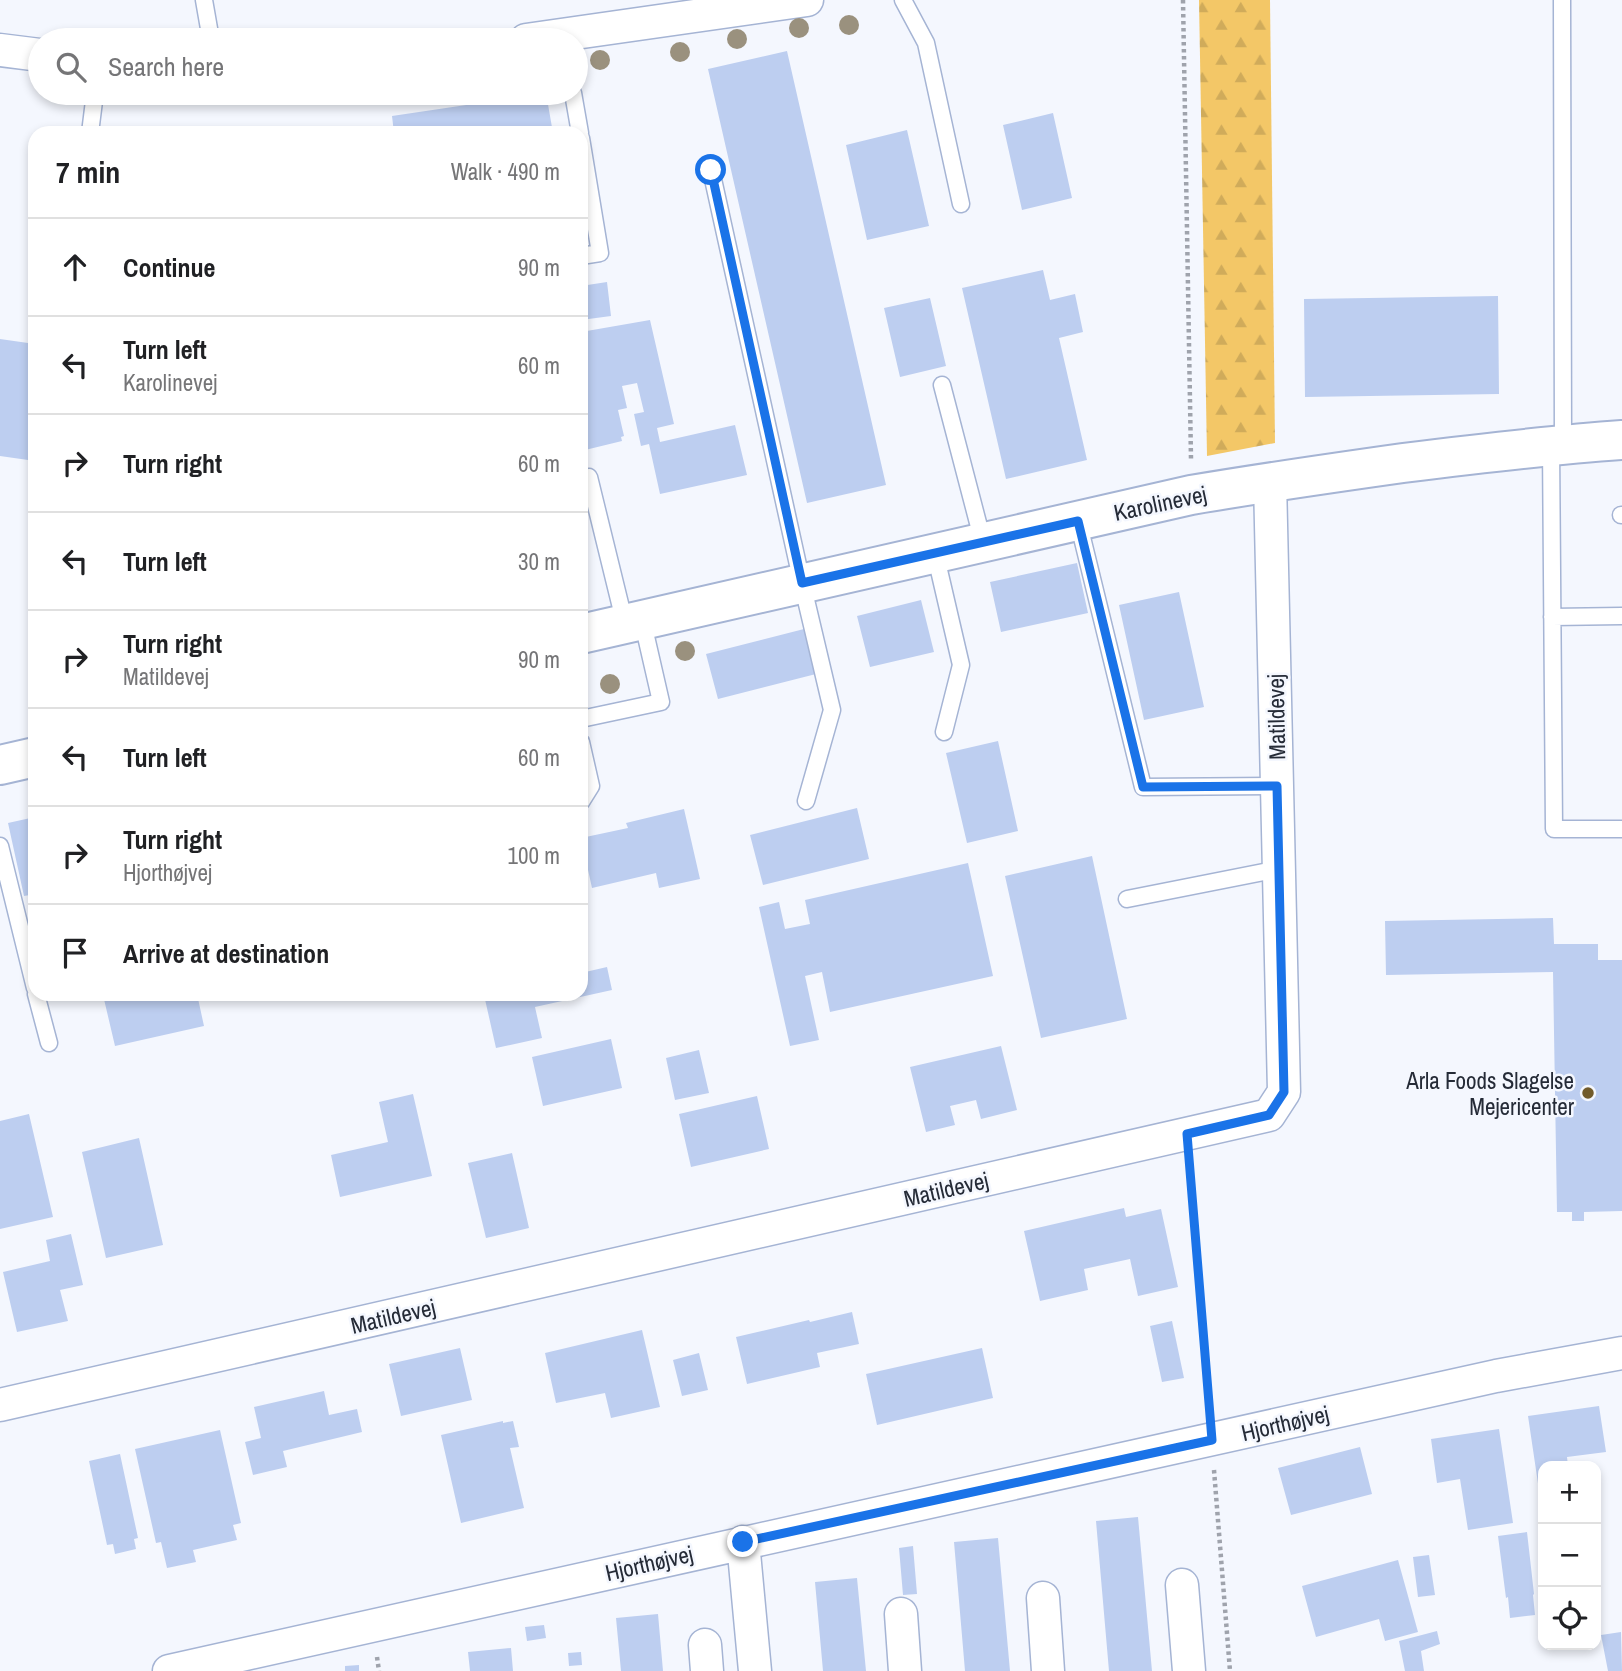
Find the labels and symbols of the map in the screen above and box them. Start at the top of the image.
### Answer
route start [695,154,726,185]
street label: Karolinevej [1111,478,1209,528]
street label: Matildevej [1260,674,1292,760]
place label: Arla Foods Slagelse Mejericenter [1405,1065,1575,1122]
marker: Arla Foods Slagelse Mejericenter [1580,1085,1596,1101]
street label: Matildevej [901,1164,991,1214]
street label: Matildevej [348,1291,438,1341]
street label: Hjorthøjvej [1238,1398,1332,1448]
route end [727,1526,758,1557]
street label: Hjorthøjvej [602,1538,696,1588]

